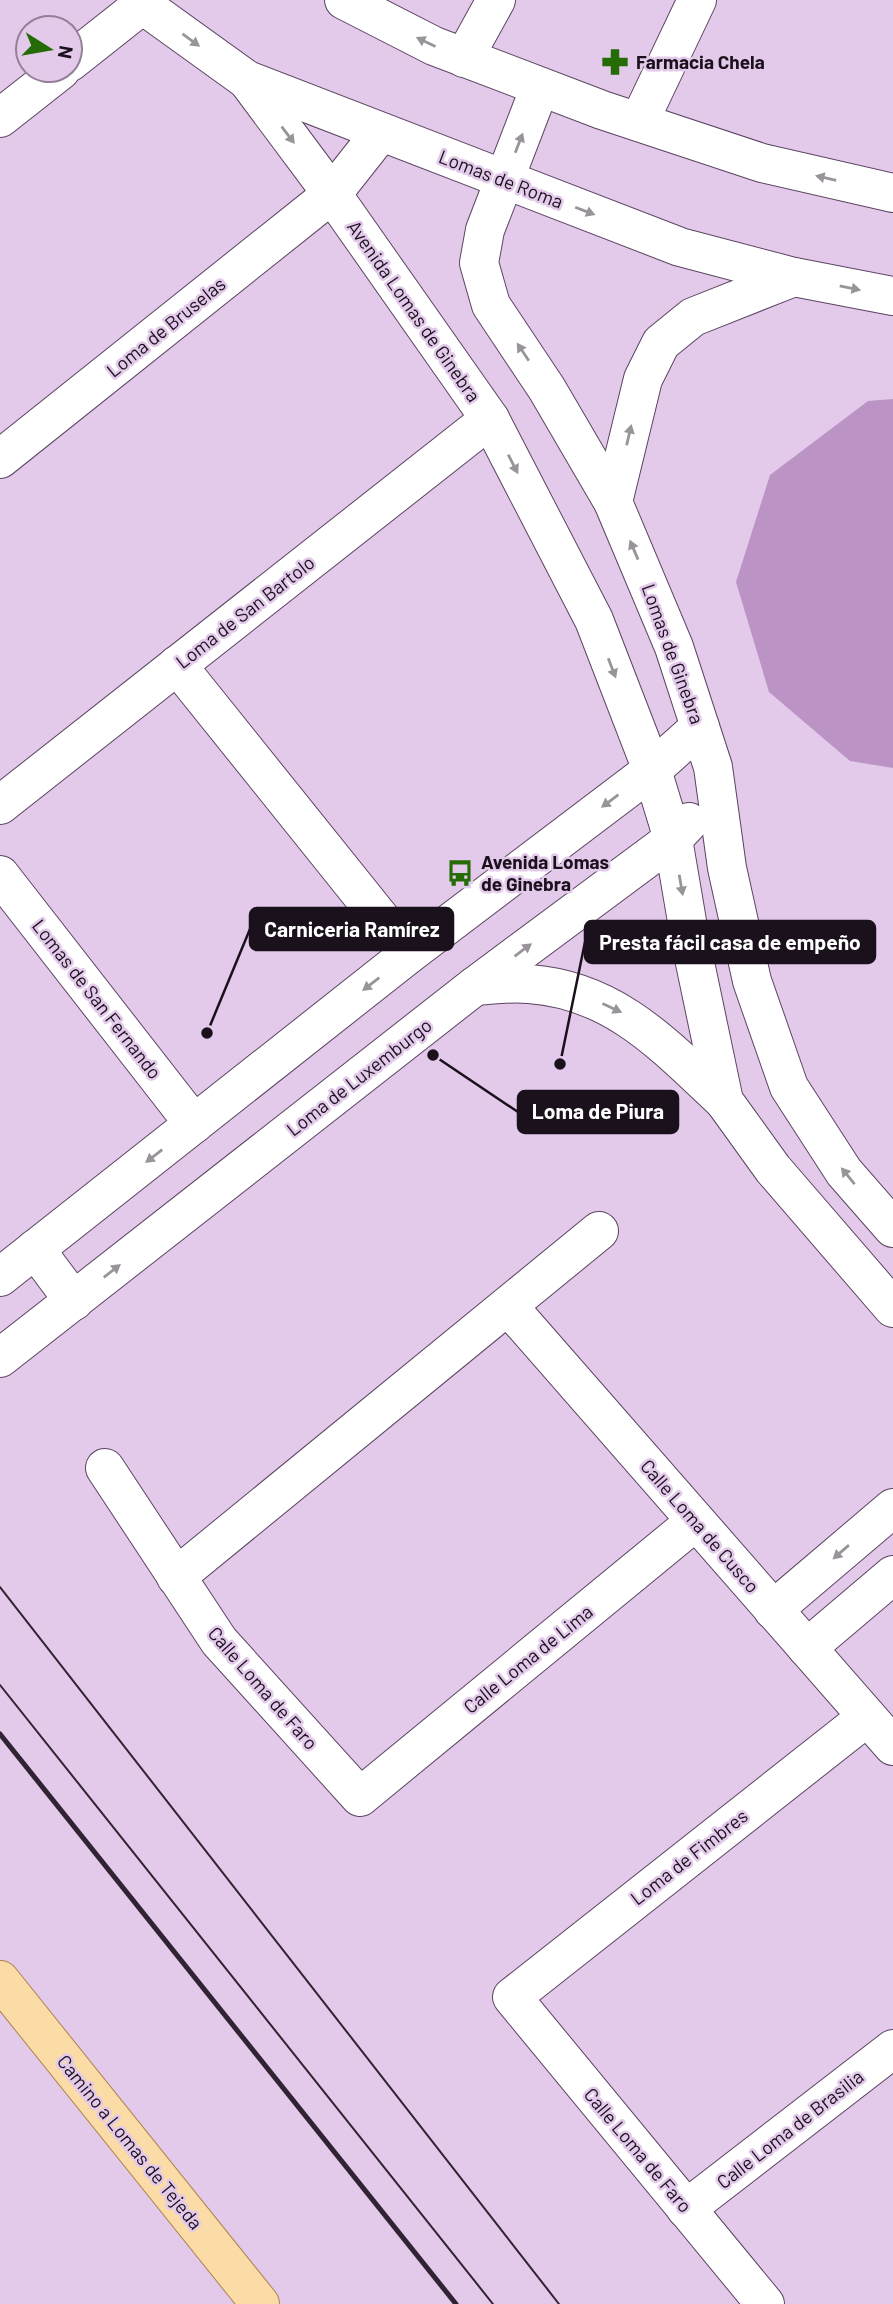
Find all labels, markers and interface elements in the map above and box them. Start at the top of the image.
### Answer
north arrow [14,14,84,84]
one-way arrow [182,33,200,47]
one-way arrow [416,36,436,47]
text: N [54,44,79,61]
pharmacy icon: Farmacia Chela [600,47,630,77]
place label: Farmacia Chela [636,50,765,73]
one-way arrow [280,126,294,144]
one-way arrow [513,132,524,153]
street label: Lomas de Roma [436,144,567,213]
one-way arrow [815,172,837,183]
one-way arrow [574,205,595,216]
street label: Avenida Lomas de Ginebra [343,216,486,406]
street label: Loma de Bruselas [102,272,230,382]
one-way arrow [839,283,861,294]
one-way arrow [516,343,530,361]
one-way arrow [624,424,635,446]
one-way arrow [507,454,519,474]
one-way arrow [628,539,639,560]
street label: Loma de San Bartolo [171,550,319,673]
street label: Lomas de Ginebra [637,581,710,727]
one-way arrow [607,658,618,679]
one-way arrow [601,794,619,808]
place label: Avenida Lomas de Ginebra [481,850,609,895]
bus stop icon: Avenida Lomas de Ginebra [445,858,475,888]
one-way arrow [675,874,686,896]
callout: Carniceria Ramírez [250,908,453,950]
street label: Lomas de San Fernando [28,914,167,1083]
text: Carniceria Ramírez [264,916,440,941]
callout: Presta fácil casa de empeño [585,921,875,963]
text: Presta fácil casa de empeño [599,929,861,954]
one-way arrow [514,943,532,957]
one-way arrow [362,977,380,992]
one-way arrow [602,1003,622,1014]
street label: Loma de Luxemburgo [282,1013,436,1140]
callout: Loma de Piura [518,1091,678,1133]
text: Loma de Piura [532,1098,664,1123]
one-way arrow [145,1148,163,1163]
one-way arrow [841,1168,856,1185]
one-way arrow [103,1264,121,1278]
street label: Calle Loma de Cusco [636,1454,765,1597]
one-way arrow [832,1544,850,1560]
street label: Calle Loma de Lima [458,1599,597,1718]
street label: Calle Loma de Faro [204,1621,323,1754]
street label: Loma de Fimbres [626,1804,752,1909]
street label: Camino a Lomas de Tejeda [53,2050,208,2234]
street label: Calle Loma de Brasilia [712,2064,868,2193]
street label: Calle Loma de Faro [580,2083,697,2217]

